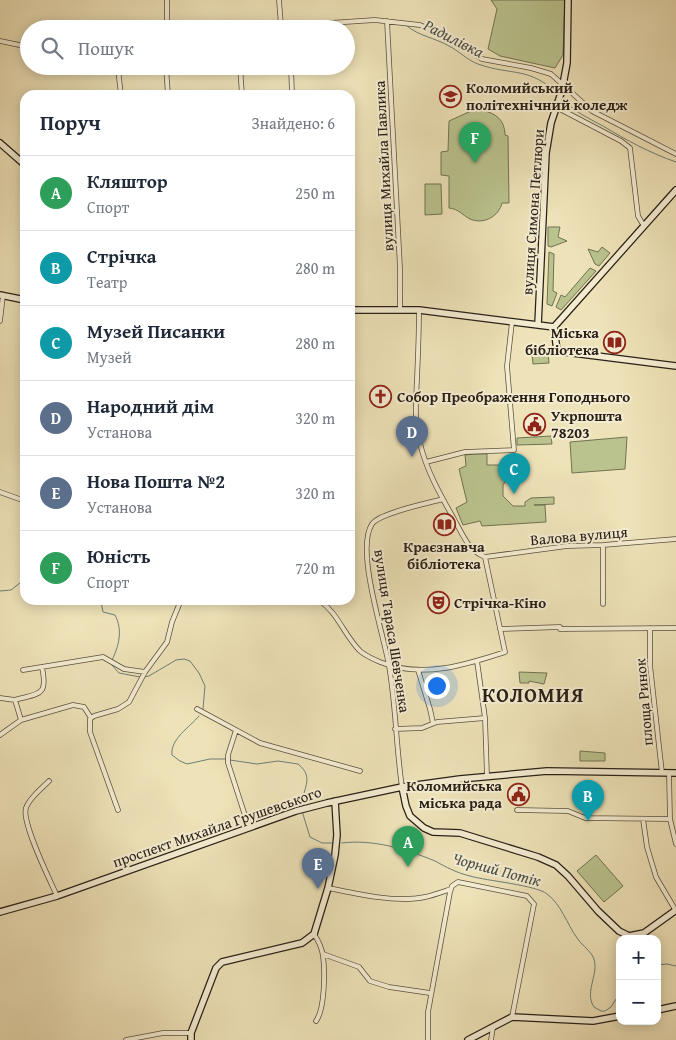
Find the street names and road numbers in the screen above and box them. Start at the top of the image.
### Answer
street label: вулиця Михайла Павлика [368,79,398,252]
street label: вулиця Симона Петлюри [516,128,549,296]
street label: Валова вулиця [529,521,629,550]
street label: вулиця Тараса Шевченка [369,548,416,715]
street label: площа Ринок [629,657,658,747]
street label: проспект Михайла Грушевського [110,781,324,872]

